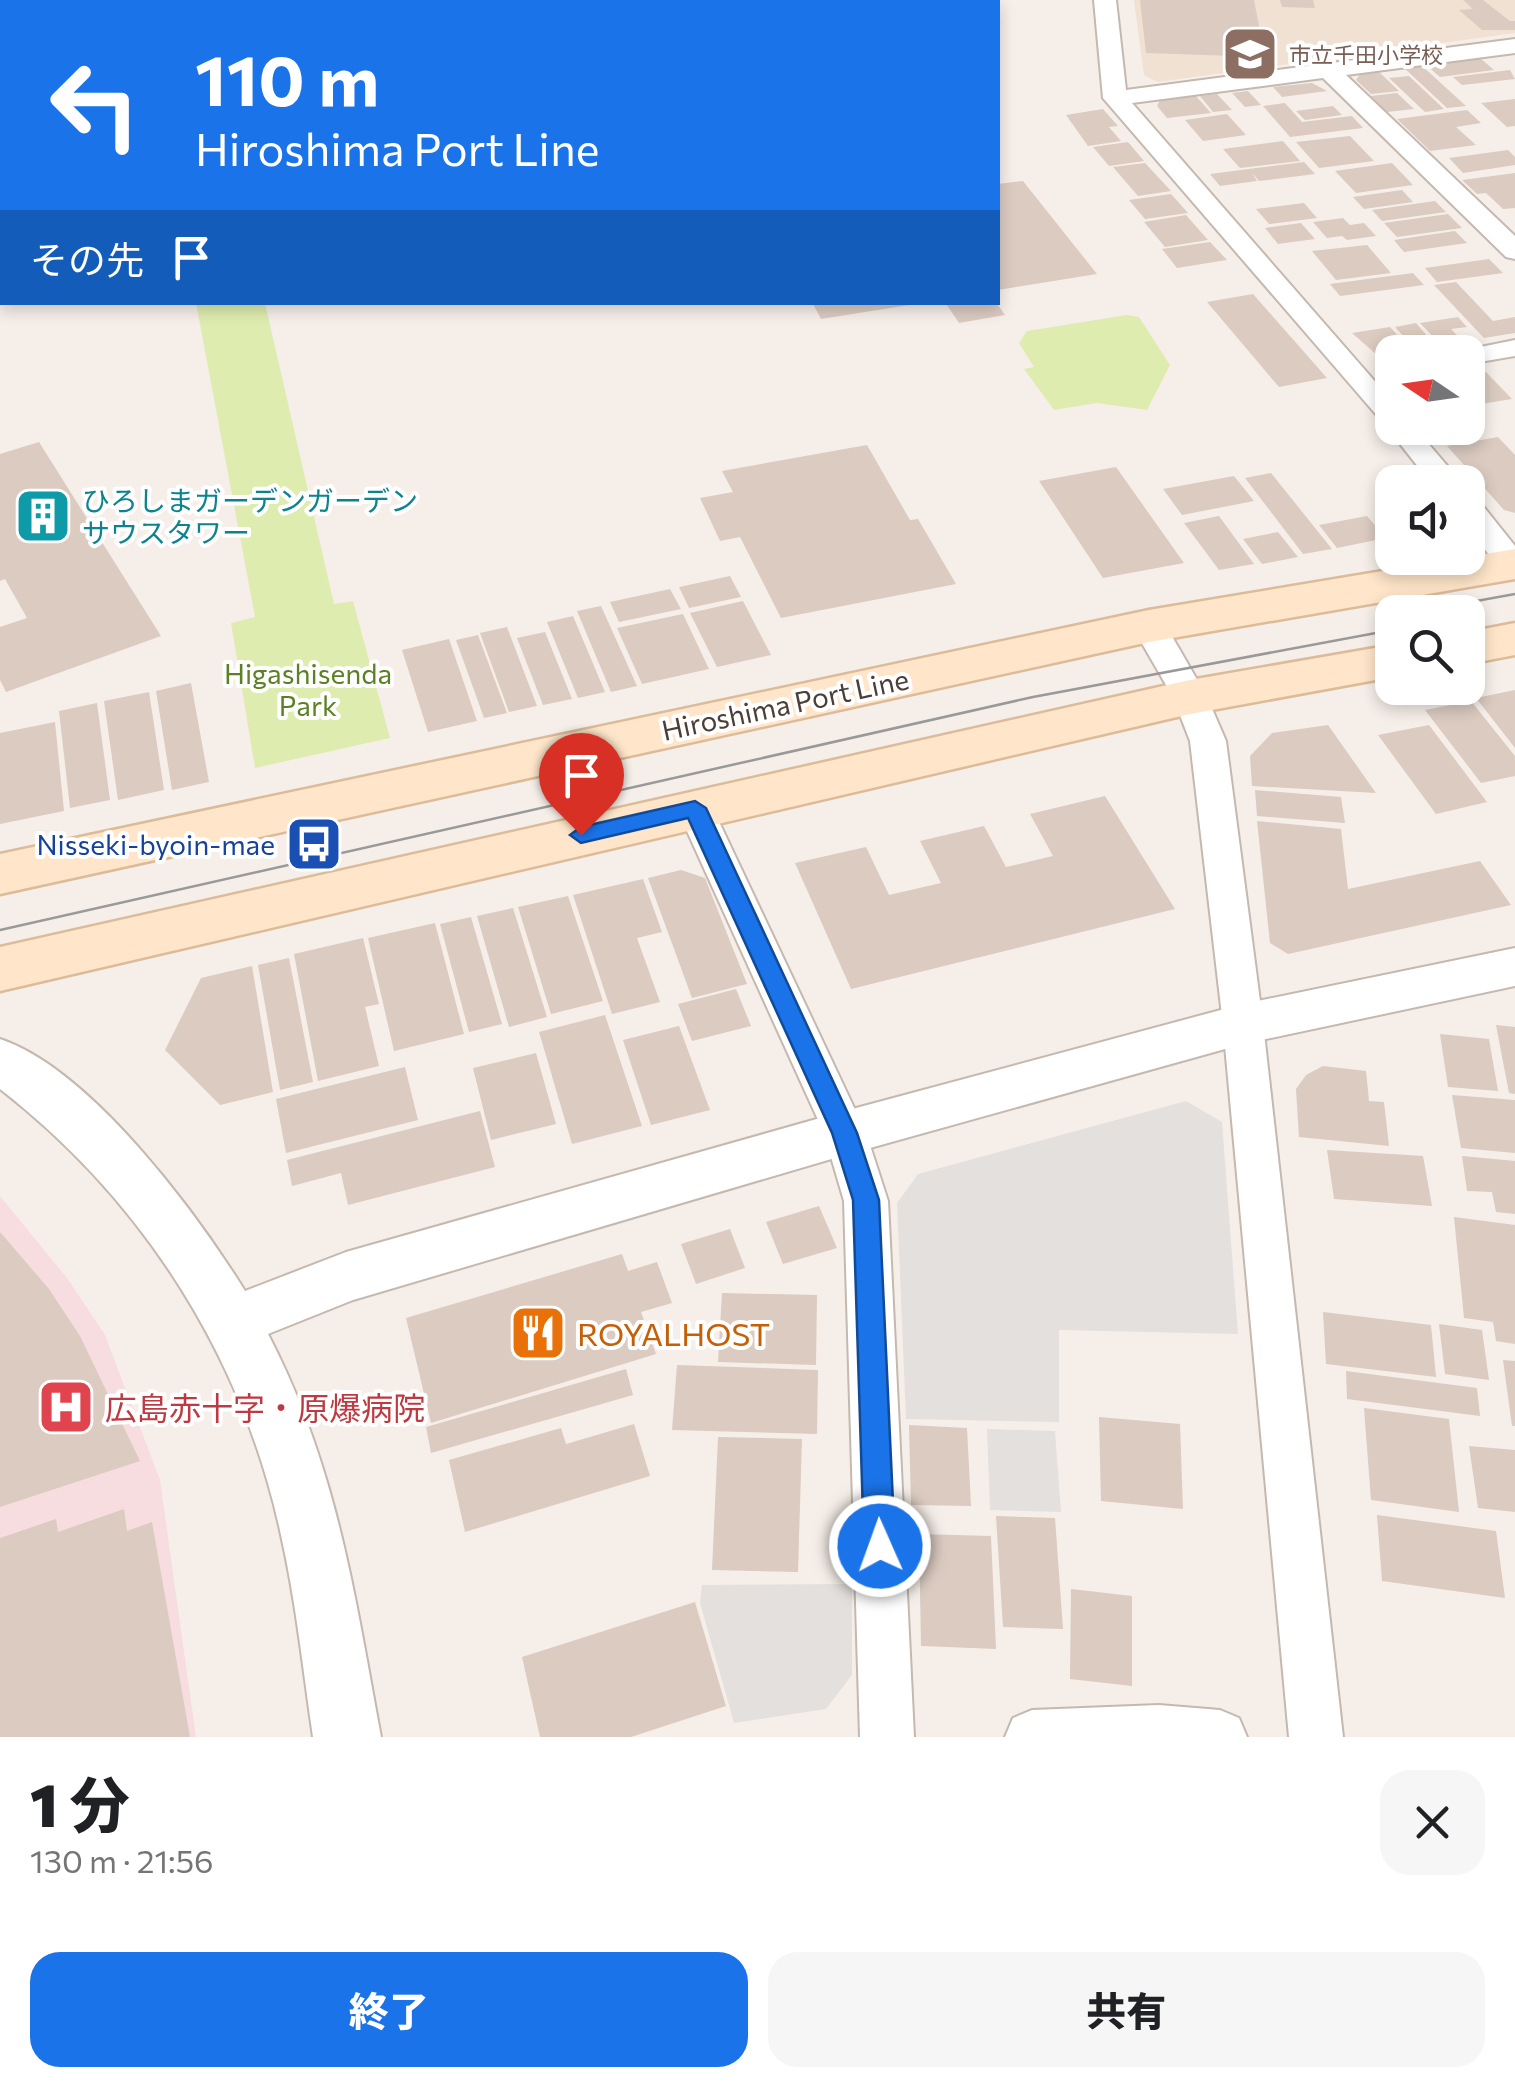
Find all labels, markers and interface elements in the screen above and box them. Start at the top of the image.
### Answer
school or university icon: 市立千田小学校 [1220,24,1280,84]
text: 110 m [195,35,379,120]
icon: left [30,40,160,170]
place label: 市立千田小学校 [1289,41,1443,68]
text: Hiroshima Port Line [195,120,599,175]
icon: arrive [164,230,219,285]
text: その先 [30,235,144,282]
north arrow [1375,335,1485,445]
map controls [1375,335,1485,705]
button: sound [1375,465,1485,575]
place label: ひろしまガーデンガーデン サウスタワー [82,483,418,549]
building icon: ひろしまガーデンガーデン サウスタワー [13,486,73,546]
button: search [1375,595,1485,705]
park label: Higashisenda Park [224,656,392,722]
street label: Hiroshima Port Line [658,661,912,747]
pin [539,733,624,836]
icon: arrive [554,748,609,803]
bus stop icon: Nisseki-byoin-mae [284,814,344,874]
place label: Nisseki-byoin-mae [36,827,275,861]
restaurant icon: ROYALHOST [508,1303,568,1363]
place label: ROYALHOST [577,1313,770,1353]
hospital icon: 広島赤十字・原爆病院 [36,1377,96,1437]
place label: 広島赤十字・原爆病院 [105,1387,425,1427]
position arrow [828,1494,932,1598]
text: 1 分 [30,1766,129,1839]
button: close [1380,1770,1485,1875]
text: 130 m · 21:56 [30,1840,213,1880]
button: 終了 [30,1952,748,2067]
button: 共有 [768,1952,1485,2067]

